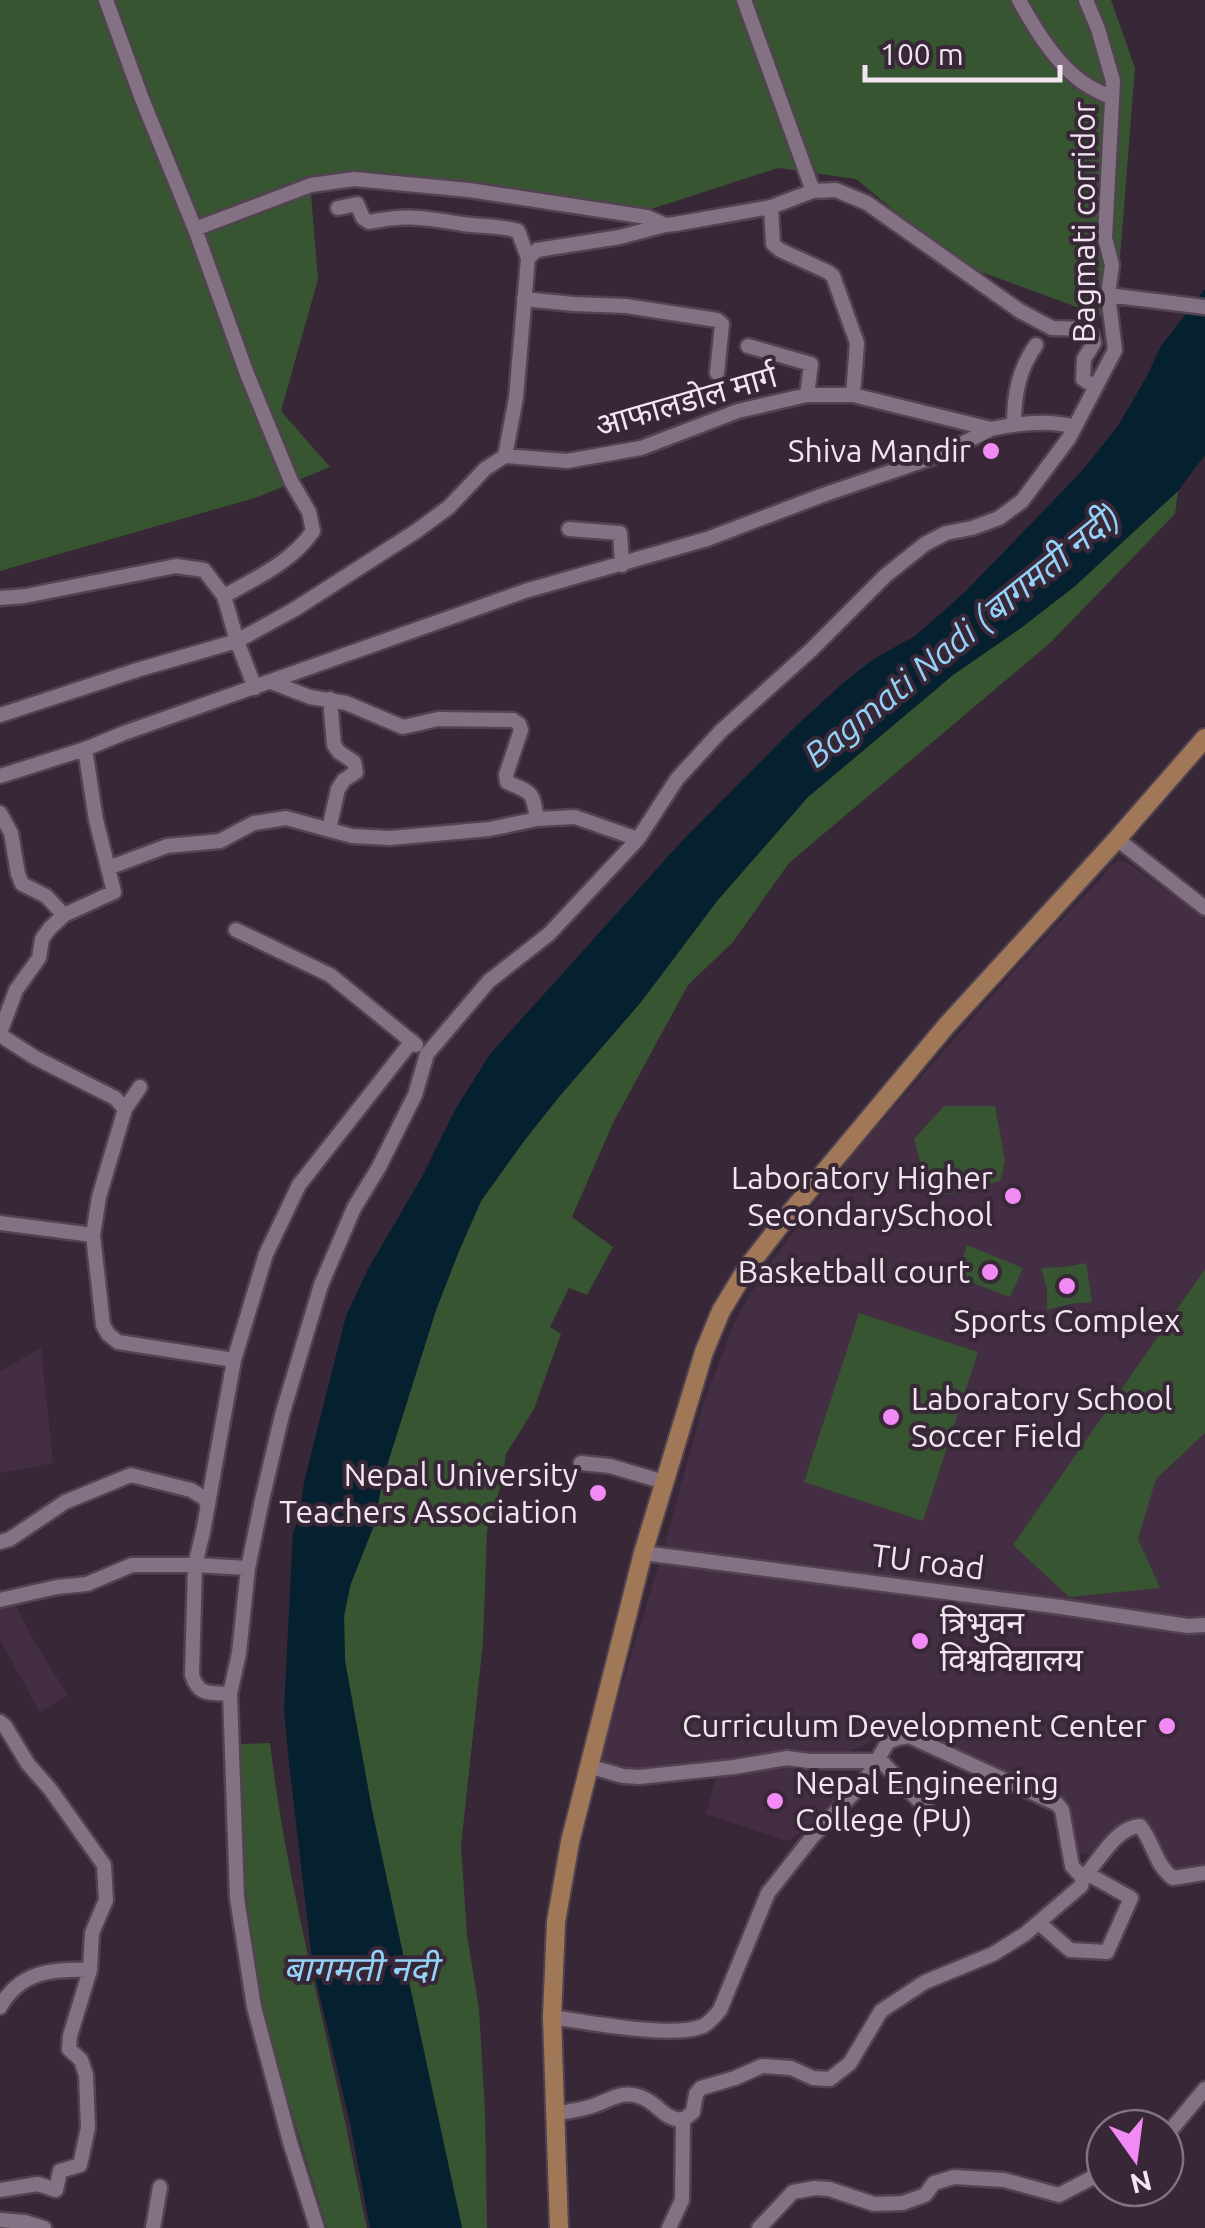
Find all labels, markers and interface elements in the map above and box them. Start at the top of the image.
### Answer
scale bar [865,20,1060,82]
text: 100 m [880,37,964,71]
street label: Bagmati corridor [1065,101,1101,343]
street label: आफालडोल मार्ग [591,357,782,443]
place label: Shiva Mandir [788,432,971,468]
marker: Shiva Mandir [980,440,1002,462]
water label: Bagmati Nadi (बागमती नदी) [796,496,1127,775]
place label: Laboratory Higher SecondarySchool [731,1159,993,1232]
marker: Laboratory Higher SecondarySchool [1002,1185,1024,1207]
place label: Basketball court [738,1253,970,1289]
marker: Basketball court [979,1261,1001,1283]
marker: Sports Complex [1056,1275,1078,1297]
place label: Sports Complex [954,1302,1180,1338]
place label: Laboratory School Soccer Field [911,1380,1172,1453]
marker: Laboratory School Soccer Field [880,1406,902,1428]
place label: Nepal University Teachers Association [279,1456,578,1529]
marker: Nepal University Teachers Association [587,1482,609,1504]
street label: TU road [870,1536,986,1586]
place label: त्रिभुवन विश्वविद्यालय [940,1604,1084,1677]
marker: त्रिभुवन विश्वविद्यालय [909,1630,931,1652]
place label: Curriculum Development Center [682,1707,1147,1743]
marker: Curriculum Development Center [1156,1715,1178,1737]
place label: Nepal Engineering College (PU) [795,1764,1059,1837]
marker: Nepal Engineering College (PU) [764,1790,786,1812]
water label: बागमती नदी [283,1948,444,1988]
north arrow [1085,2108,1185,2208]
text: N [1127,2165,1155,2200]

